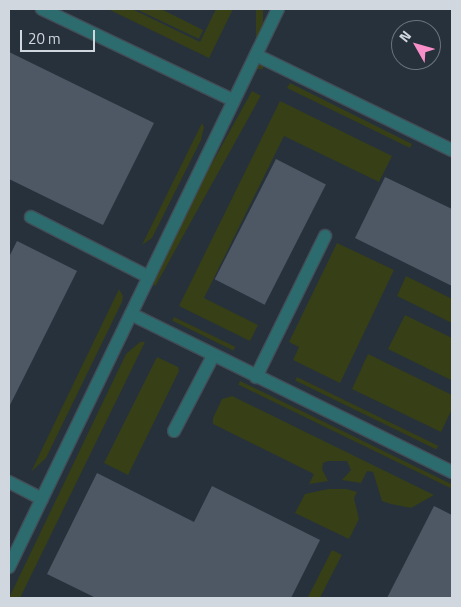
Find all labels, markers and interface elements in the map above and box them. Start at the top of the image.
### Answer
scale bar [22,20,98,52]
north arrow [391,20,441,70]
text: N [393,26,416,46]
text: 20 m [28,27,61,50]

